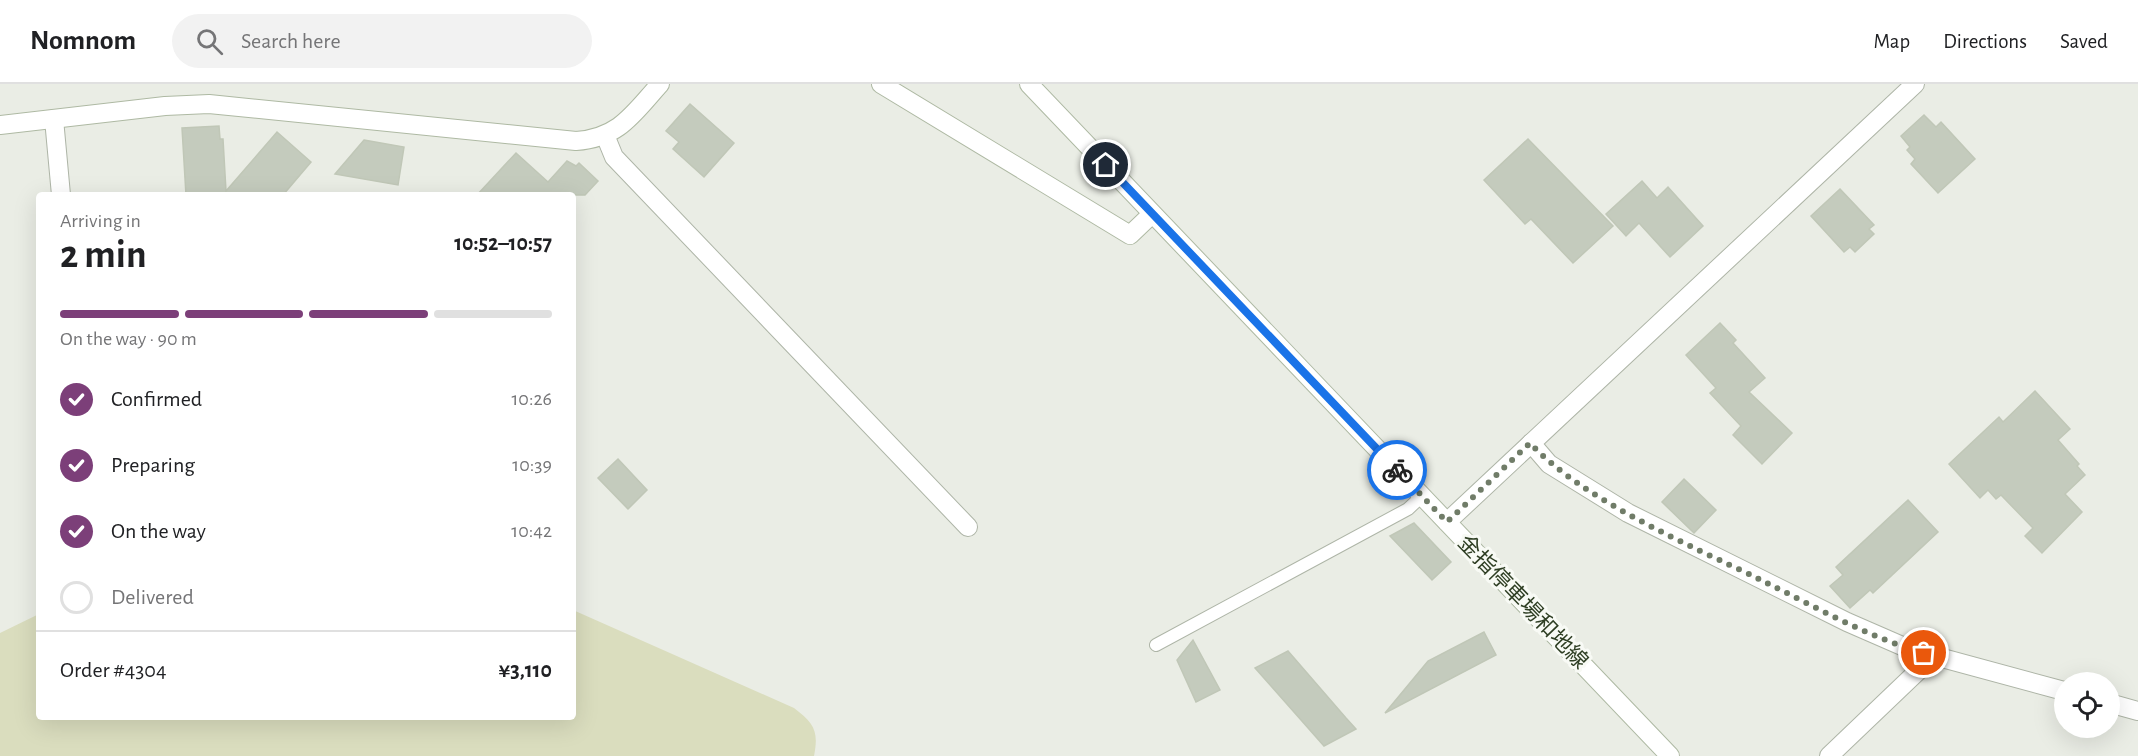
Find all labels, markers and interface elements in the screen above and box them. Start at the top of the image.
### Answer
search box [172,14,592,68]
icon: search [193,25,226,58]
text: Nomnom [30,27,136,55]
text: Search here [241,30,341,52]
text: Map [1874,31,1910,52]
text: Directions [1943,31,2027,52]
text: Saved [2060,31,2108,52]
pin [1080,139,1131,190]
icon: home [1089,148,1122,181]
text: Arriving in [60,211,141,231]
text: 10:52–10:57 [454,232,552,254]
text: 2 min [60,236,147,275]
text: On the way · 90 m [60,329,197,349]
icon: check [60,383,93,416]
text: Confirmed [111,388,202,410]
text: 10:26 [511,389,552,409]
courier [1367,440,1427,500]
icon: check [60,449,93,482]
text: Preparing [111,454,195,476]
icon: bike [1381,454,1414,487]
text: 10:39 [512,455,552,475]
icon: check [60,515,93,548]
text: On the way [111,520,206,542]
text: 10:42 [511,521,552,541]
street label: 金指停車場和地線 [1454,530,1593,673]
text: Delivered [111,586,194,608]
pin [1898,627,1949,678]
icon: bag [1907,636,1940,669]
text: Order #4304 [60,659,167,681]
text: ¥3,110 [499,659,552,681]
map controls [2054,672,2120,738]
button: locate [2054,672,2120,738]

